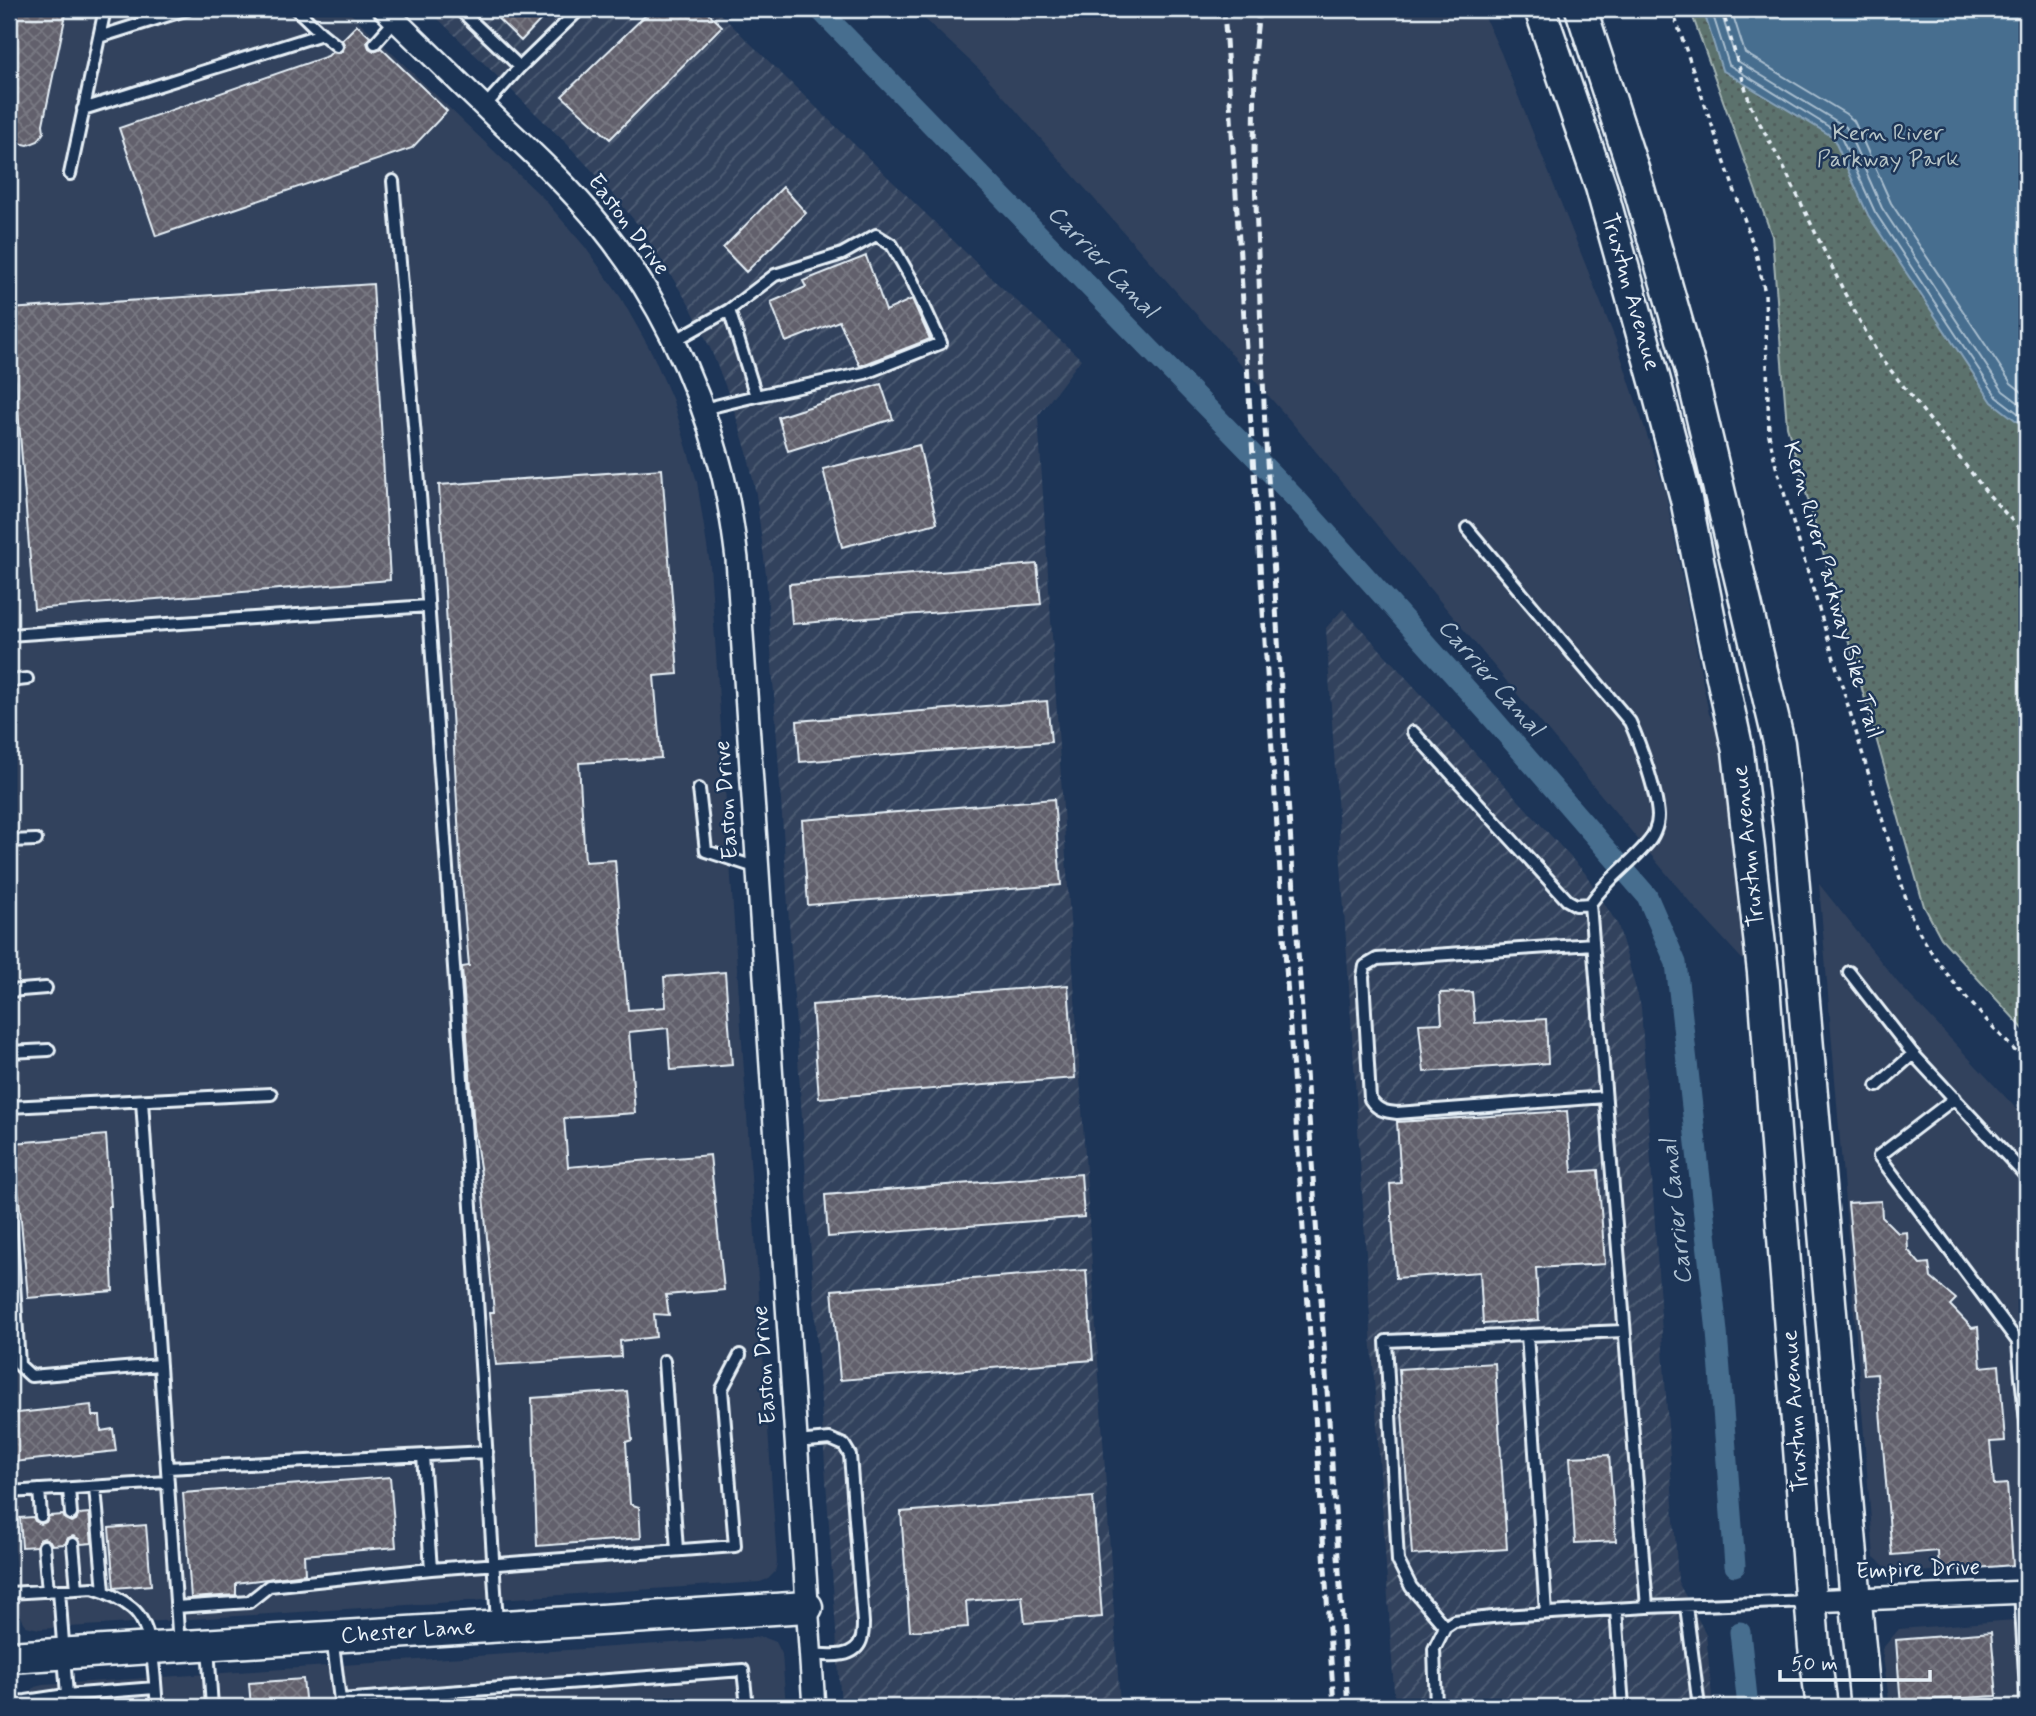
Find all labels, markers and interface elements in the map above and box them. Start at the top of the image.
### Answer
park label: Kern River Parkway Park [1817,119,1959,175]
street label: Easton Drive [580,168,676,282]
water label: Carrier Canal [1040,199,1165,327]
street label: Truxtun Avenue [1593,210,1667,374]
street label: Kern River Parkway Bike Trail [1775,438,1889,742]
water label: Carrier Canal [1430,613,1551,745]
street label: Easton Drive [708,739,746,861]
street label: Truxtun Avenue [1726,764,1772,928]
water label: Carrier Canal [1654,1136,1700,1286]
street label: Easton Drive [746,1304,784,1426]
street label: Truxtun Avenue [1775,1329,1817,1493]
street label: Empire Drive [1855,1553,1981,1587]
street label: Chester Lane [340,1612,476,1652]
scale bar [1780,1639,1931,1683]
text: 50 m [1791,1650,1838,1678]

